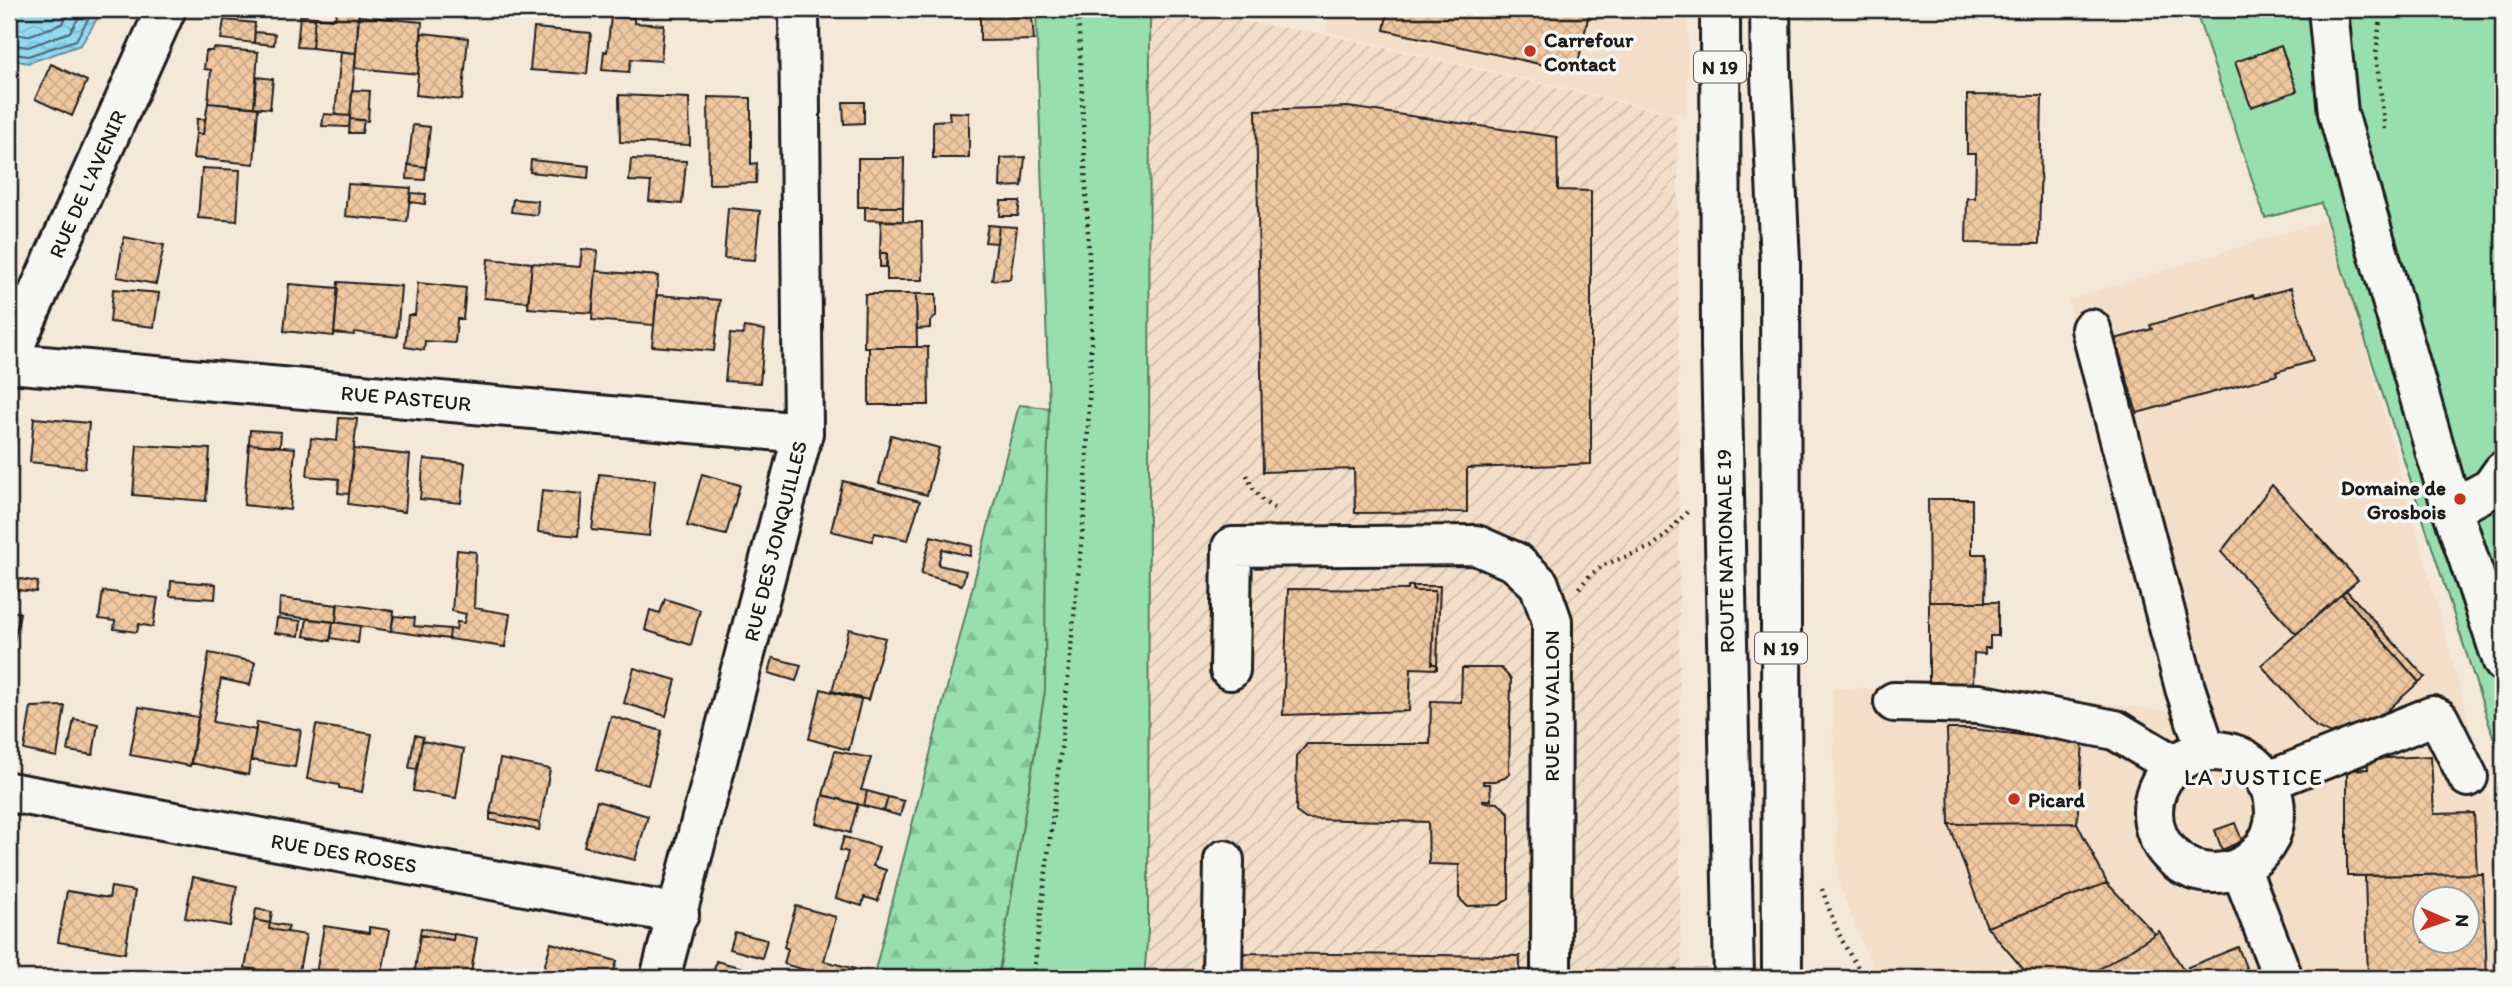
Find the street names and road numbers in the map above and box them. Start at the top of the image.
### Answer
road number: N 19 [1694,52,1746,82]
street label: RUE DE L'AVENIR [43,106,131,262]
street label: RUE PASTEUR [340,380,472,416]
street label: RUE DES JONQUILLES [738,438,812,644]
street label: ROUTE NATIONALE 19 [1711,449,1739,653]
street label: RUE DU VALLON [1539,630,1564,782]
road number: N 19 [1755,632,1807,664]
street label: RUE DES ROSES [269,828,419,878]

